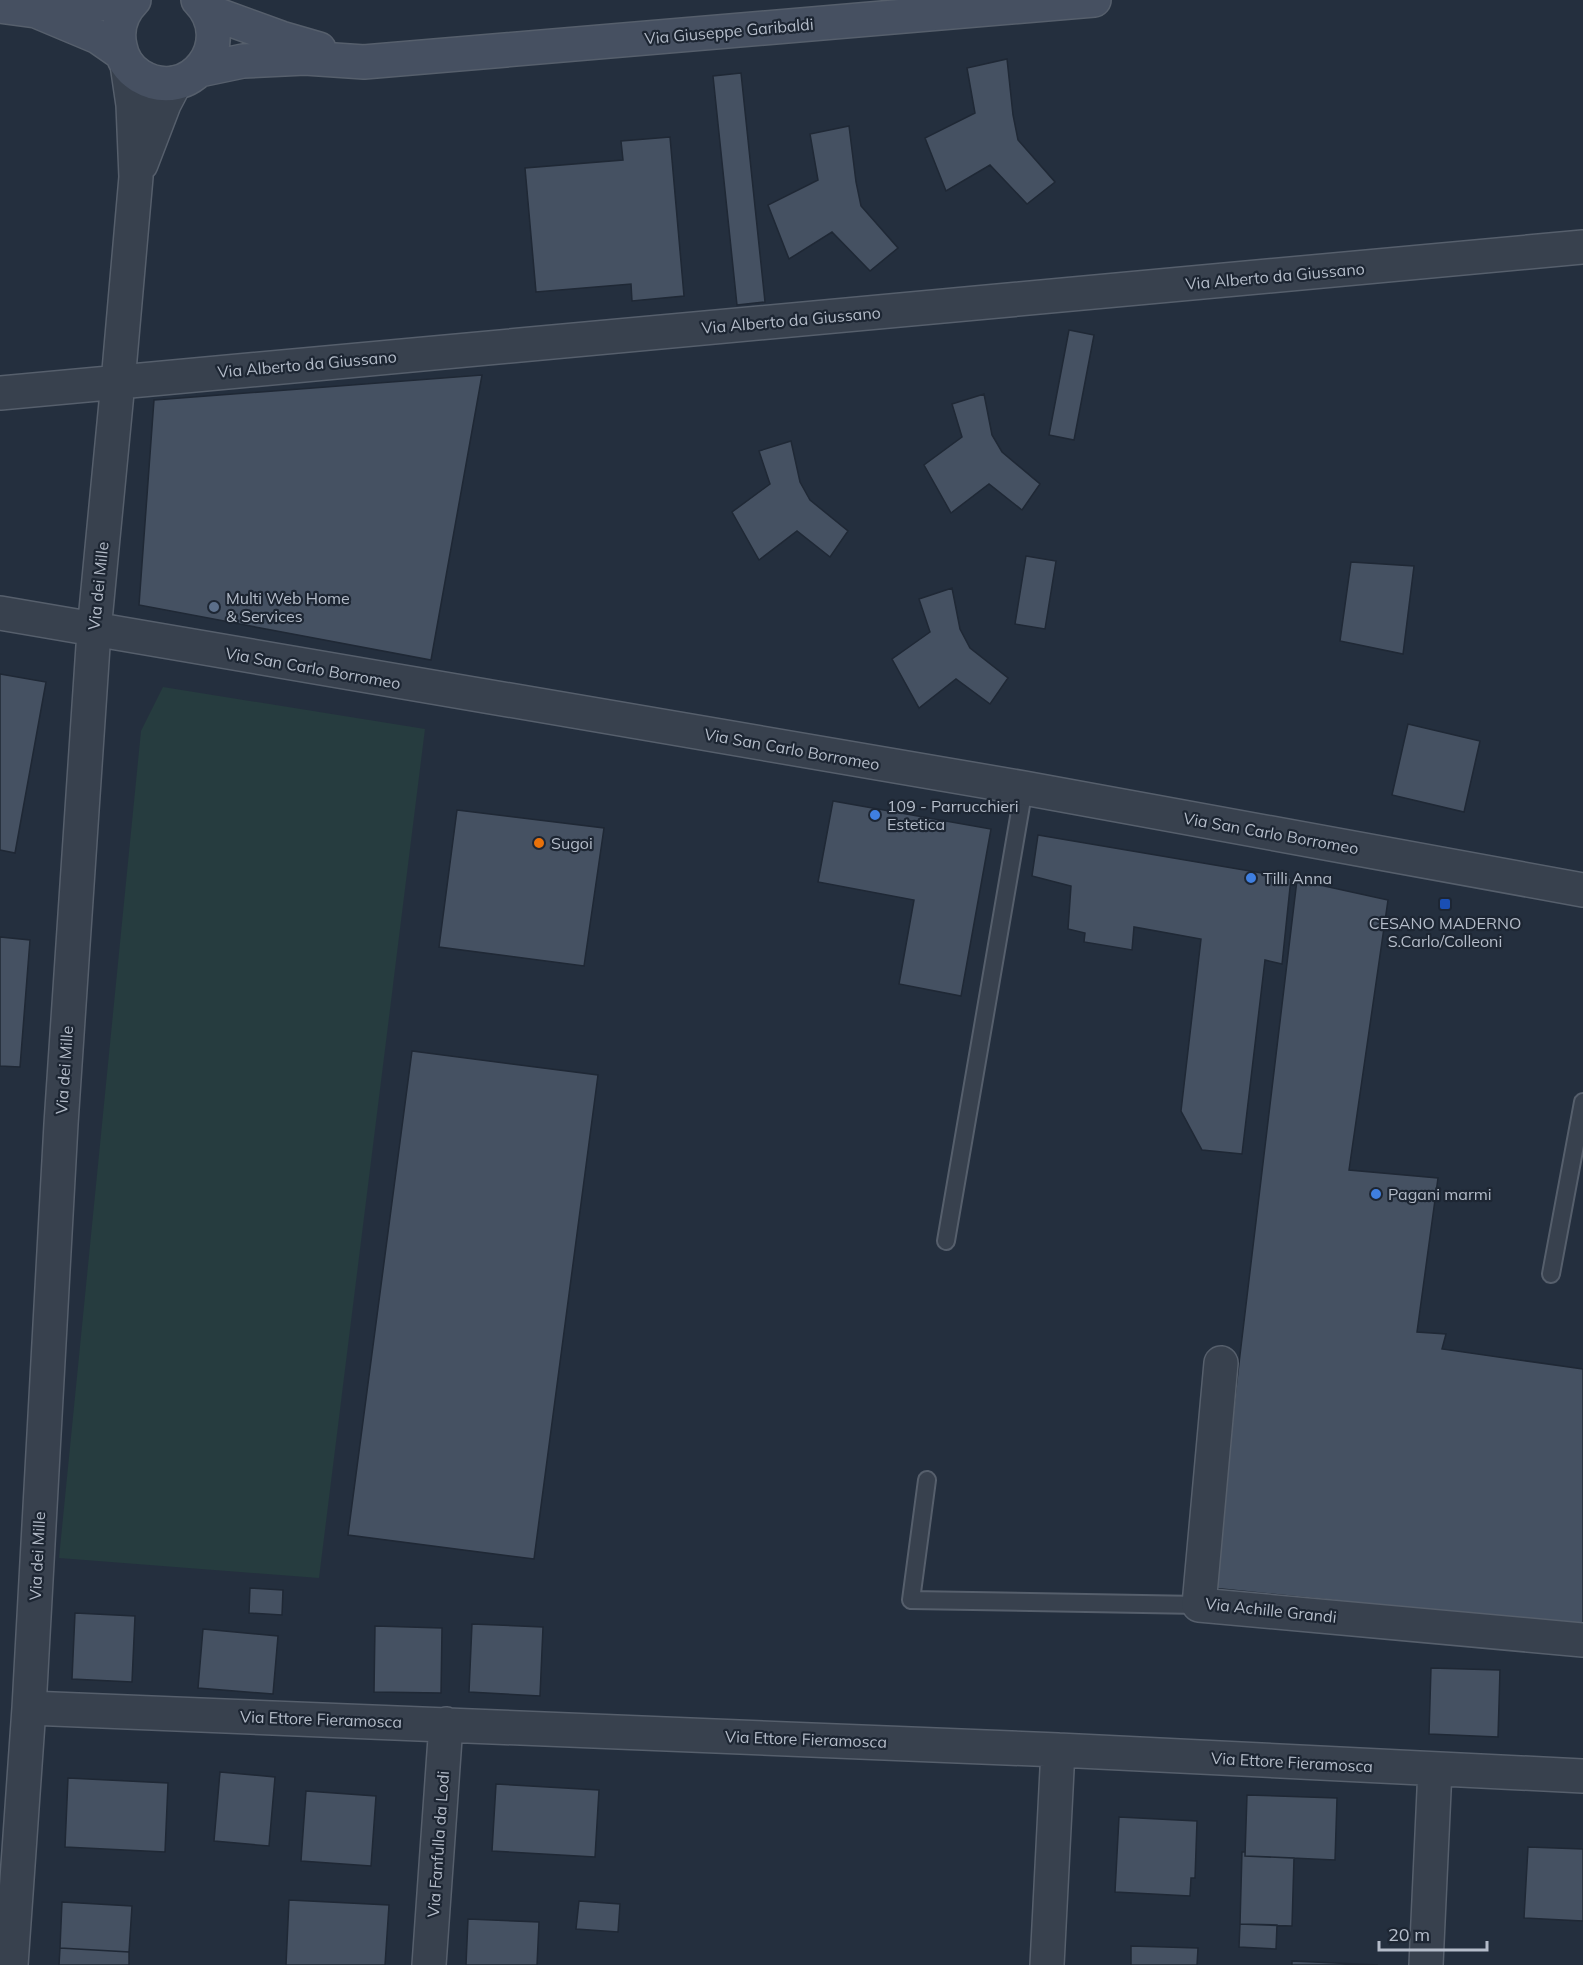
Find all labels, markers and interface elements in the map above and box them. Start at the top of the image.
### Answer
street label: Via Giuseppe Garibaldi [644,14,814,48]
street label: Via Alberto da Giussano [1185,258,1365,294]
street label: Via Alberto da Giussano [701,302,881,338]
street label: Via Alberto da Giussano [217,346,397,382]
street label: Via dei Mille [83,541,113,631]
place label: Multi Web Home & Services [226,588,350,626]
marker: Multi Web Home & Services [207,600,221,614]
street label: Via San Carlo Borromeo [224,643,402,693]
street label: Via San Carlo Borromeo [703,724,881,774]
place label: 109 - Parrucchieri Estetica [887,796,1019,834]
marker: 109 - Parrucchieri Estetica [868,808,882,822]
street label: Via San Carlo Borromeo [1182,808,1360,858]
place label: Sugoi [551,833,593,853]
marker: Sugoi [532,836,546,850]
place label: Tilli Anna [1263,868,1332,888]
marker: Tilli Anna [1244,871,1258,885]
marker: CESANO MADERNO S.Carlo/Colleoni [1438,897,1452,911]
place label: CESANO MADERNO S.Carlo/Colleoni [1369,913,1521,951]
street label: Via dei Mille [51,1025,77,1115]
place label: Pagani marmi [1388,1184,1492,1204]
marker: Pagani marmi [1369,1187,1383,1201]
street label: Via dei Mille [25,1511,49,1601]
street label: Via Achille Grandi [1204,1593,1338,1627]
street label: Via Ettore Fieramosca [240,1706,402,1732]
street label: Via Ettore Fieramosca [725,1726,887,1752]
street label: Via Ettore Fieramosca [1211,1748,1373,1776]
street label: Via Fanfulla da Lodi [423,1770,453,1918]
scale bar [1379,1914,1487,1952]
text: 20 m [1388,1923,1430,1946]

